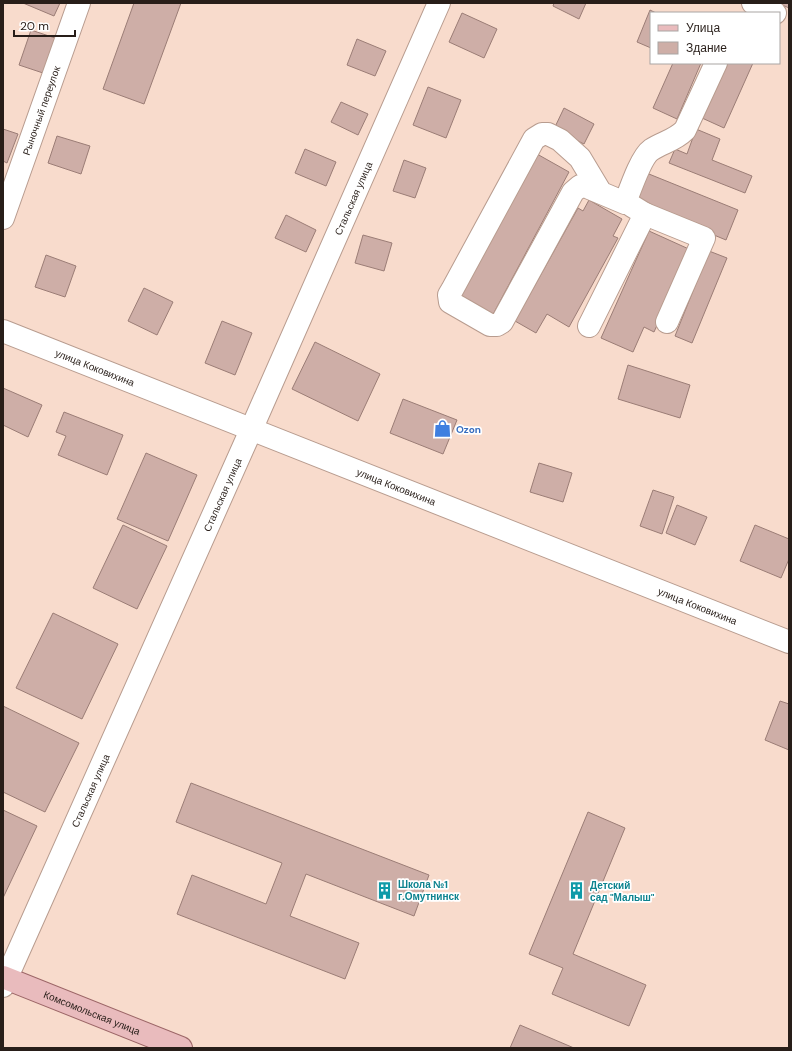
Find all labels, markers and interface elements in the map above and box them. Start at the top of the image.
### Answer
scale bar [14,12,75,38]
legend [650,12,780,64]
text: 20 m [20,18,49,34]
text: Улица [686,20,720,36]
text: Здание [686,40,727,56]
street label: Рыночный переулок [19,64,63,157]
street label: Стальская улица [331,159,375,237]
street label: улица Коковихина [54,346,137,389]
shop icon: Ozon [433,419,453,439]
place label: Ozon [456,423,481,436]
street label: Стальская улица [200,455,244,533]
street label: улица Коковихина [355,465,438,508]
street label: улица Коковихина [656,584,740,628]
street label: Стальская улица [68,751,112,829]
place label: Школа №1 г.Омутнинск [398,878,460,903]
place label: Детский сад "Малыш" [590,879,655,904]
building icon: Школа №1 г.Омутнинск [375,880,395,900]
building icon: Детский сад "Малыш" [567,881,587,901]
street label: Комсомольская улица [42,987,143,1038]

